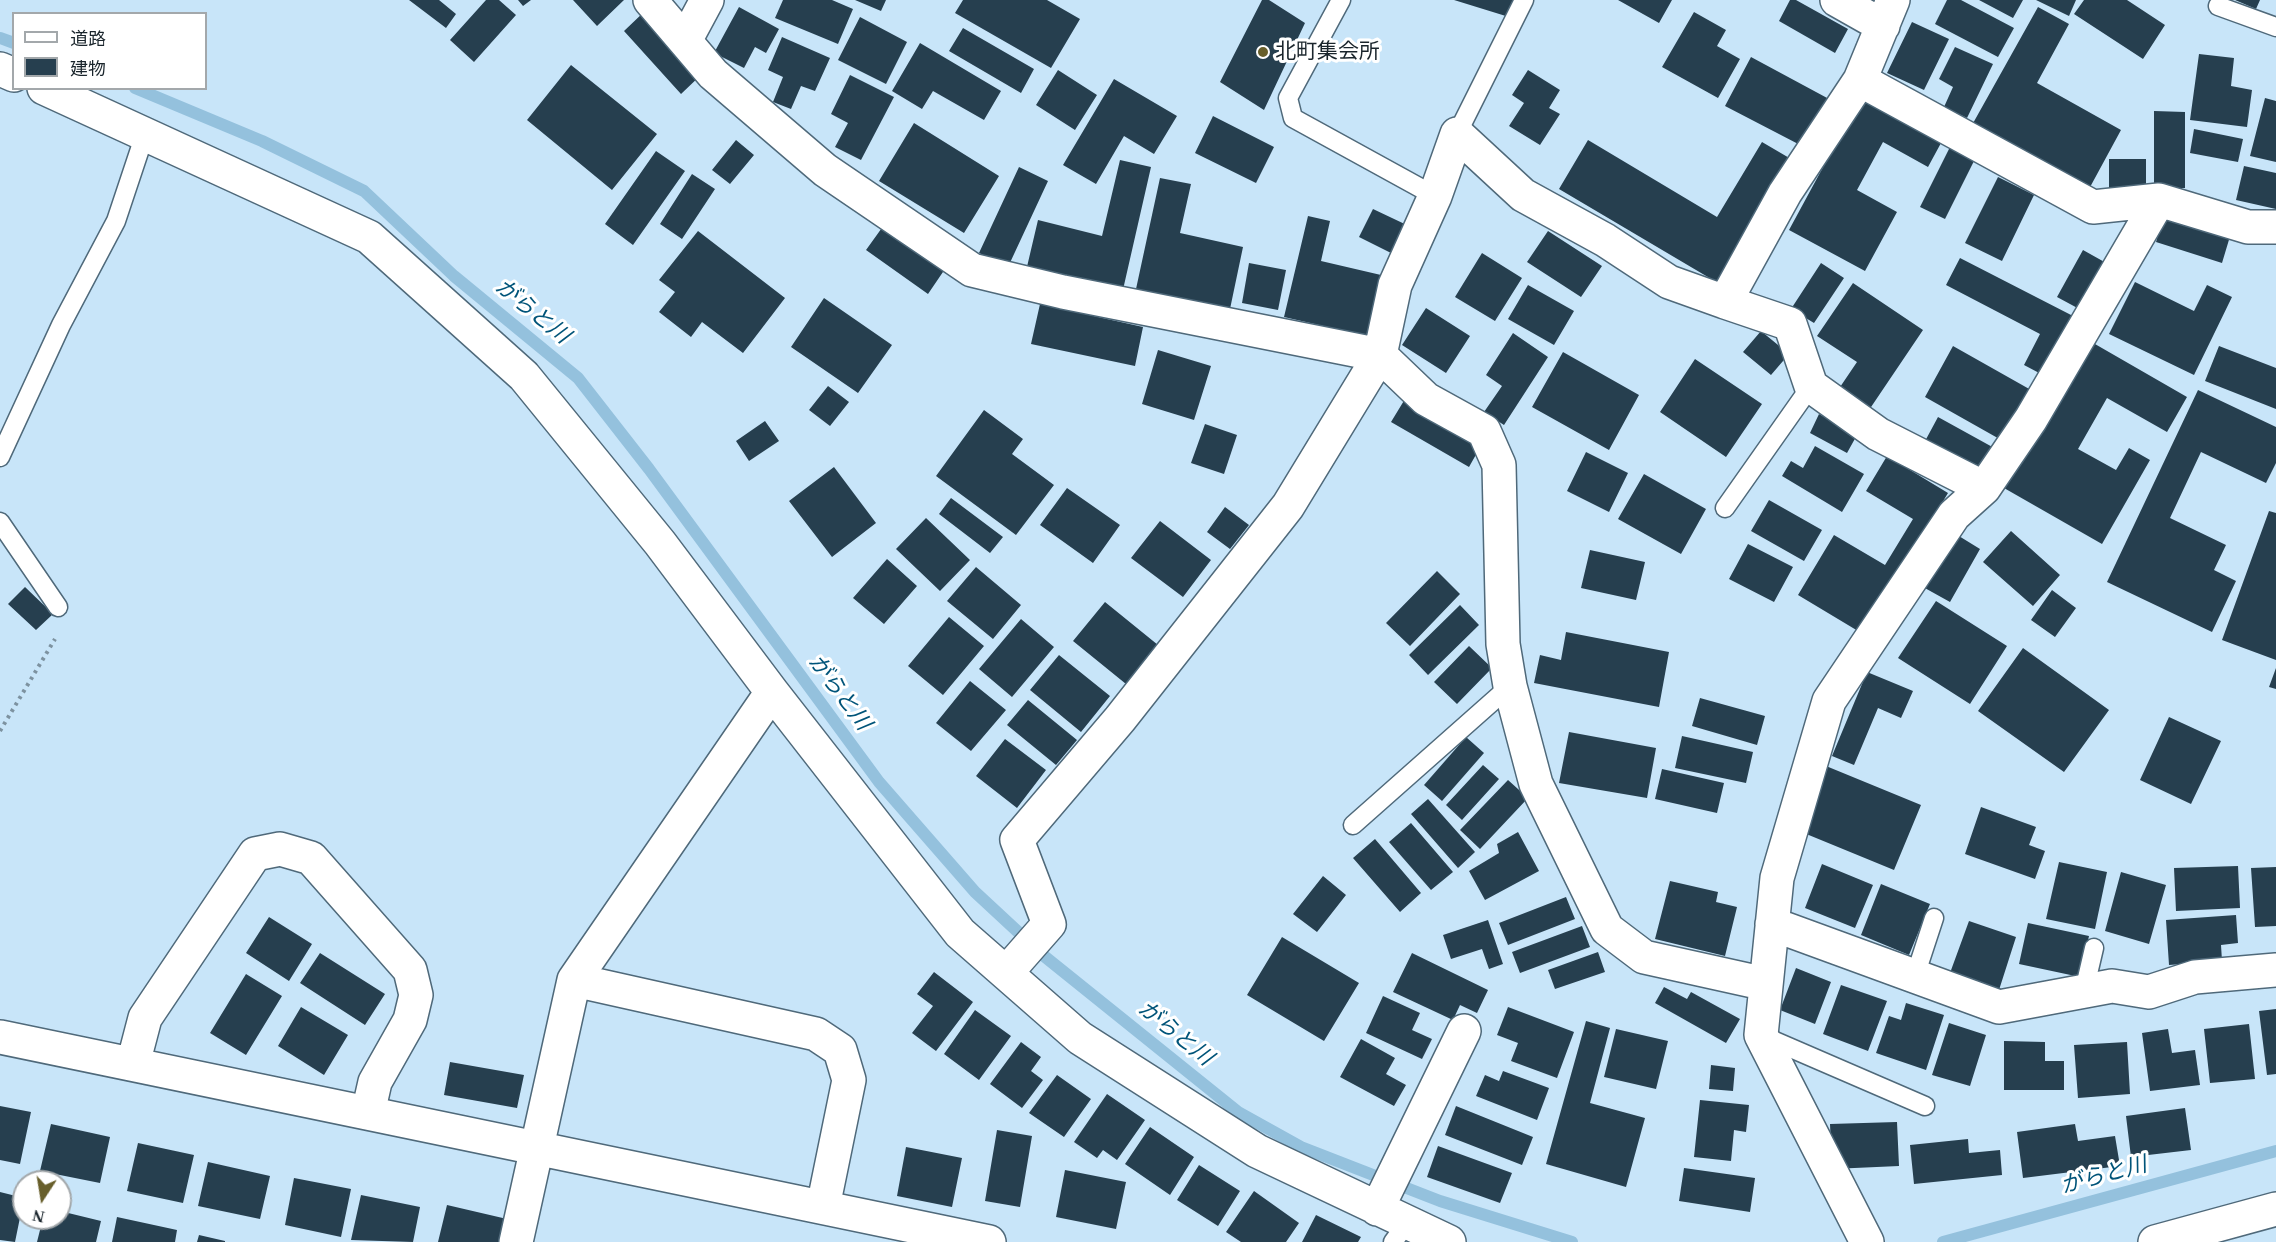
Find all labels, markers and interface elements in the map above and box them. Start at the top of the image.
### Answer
legend [12,12,207,90]
text: 道路 [70,29,106,49]
place label: 北町集会所 [1275,39,1380,65]
marker: 北町集会所 [1256,45,1270,59]
text: 建物 [70,59,106,79]
water label: がらと川 [489,274,575,350]
water label: がらと川 [802,650,876,736]
water label: がらと川 [1132,996,1218,1072]
water label: がらと川 [2058,1152,2150,1200]
north arrow [12,1170,72,1230]
text: N [31,1207,46,1226]

